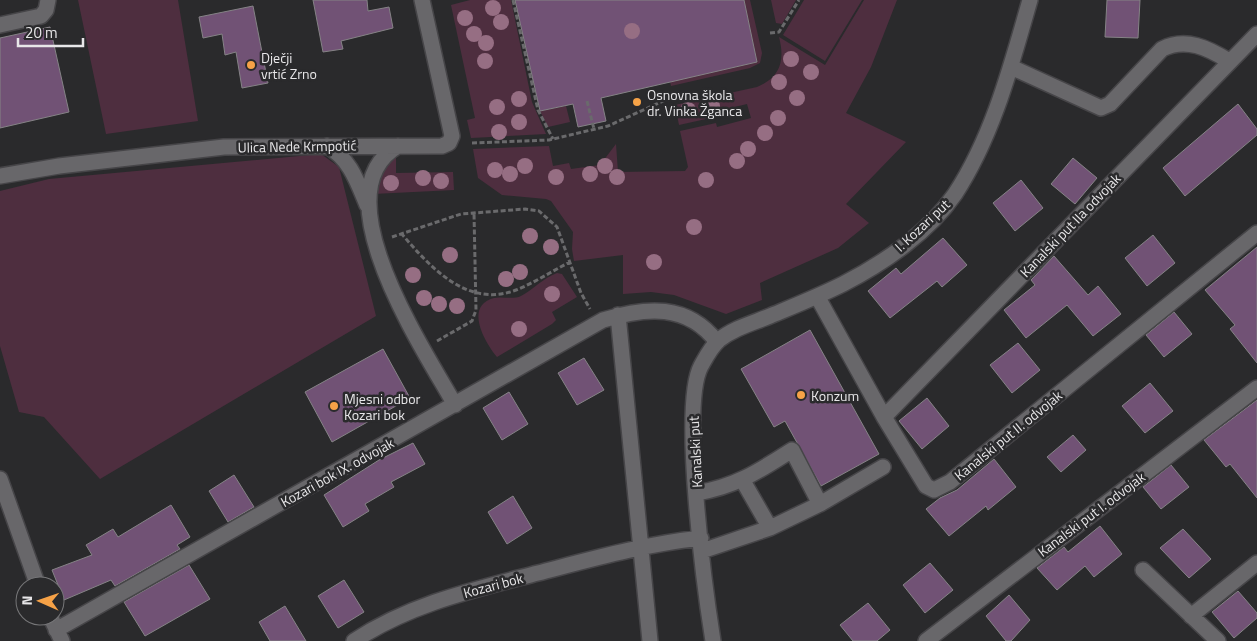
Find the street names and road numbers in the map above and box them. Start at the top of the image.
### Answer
street label: Ulica Nede Krmpotić [237,134,357,158]
street label: Kanalski put IIa odvojak [1015,168,1126,282]
street label: I. Kozari put [890,194,954,256]
street label: Kanalski put II. odvojak [950,385,1067,485]
street label: Kanalski put [683,416,707,488]
street label: Kozari bok IX. odvojak [276,432,398,512]
street label: Kanalski put I. odvojak [1033,466,1149,562]
street label: Kozari bok [461,567,525,603]

